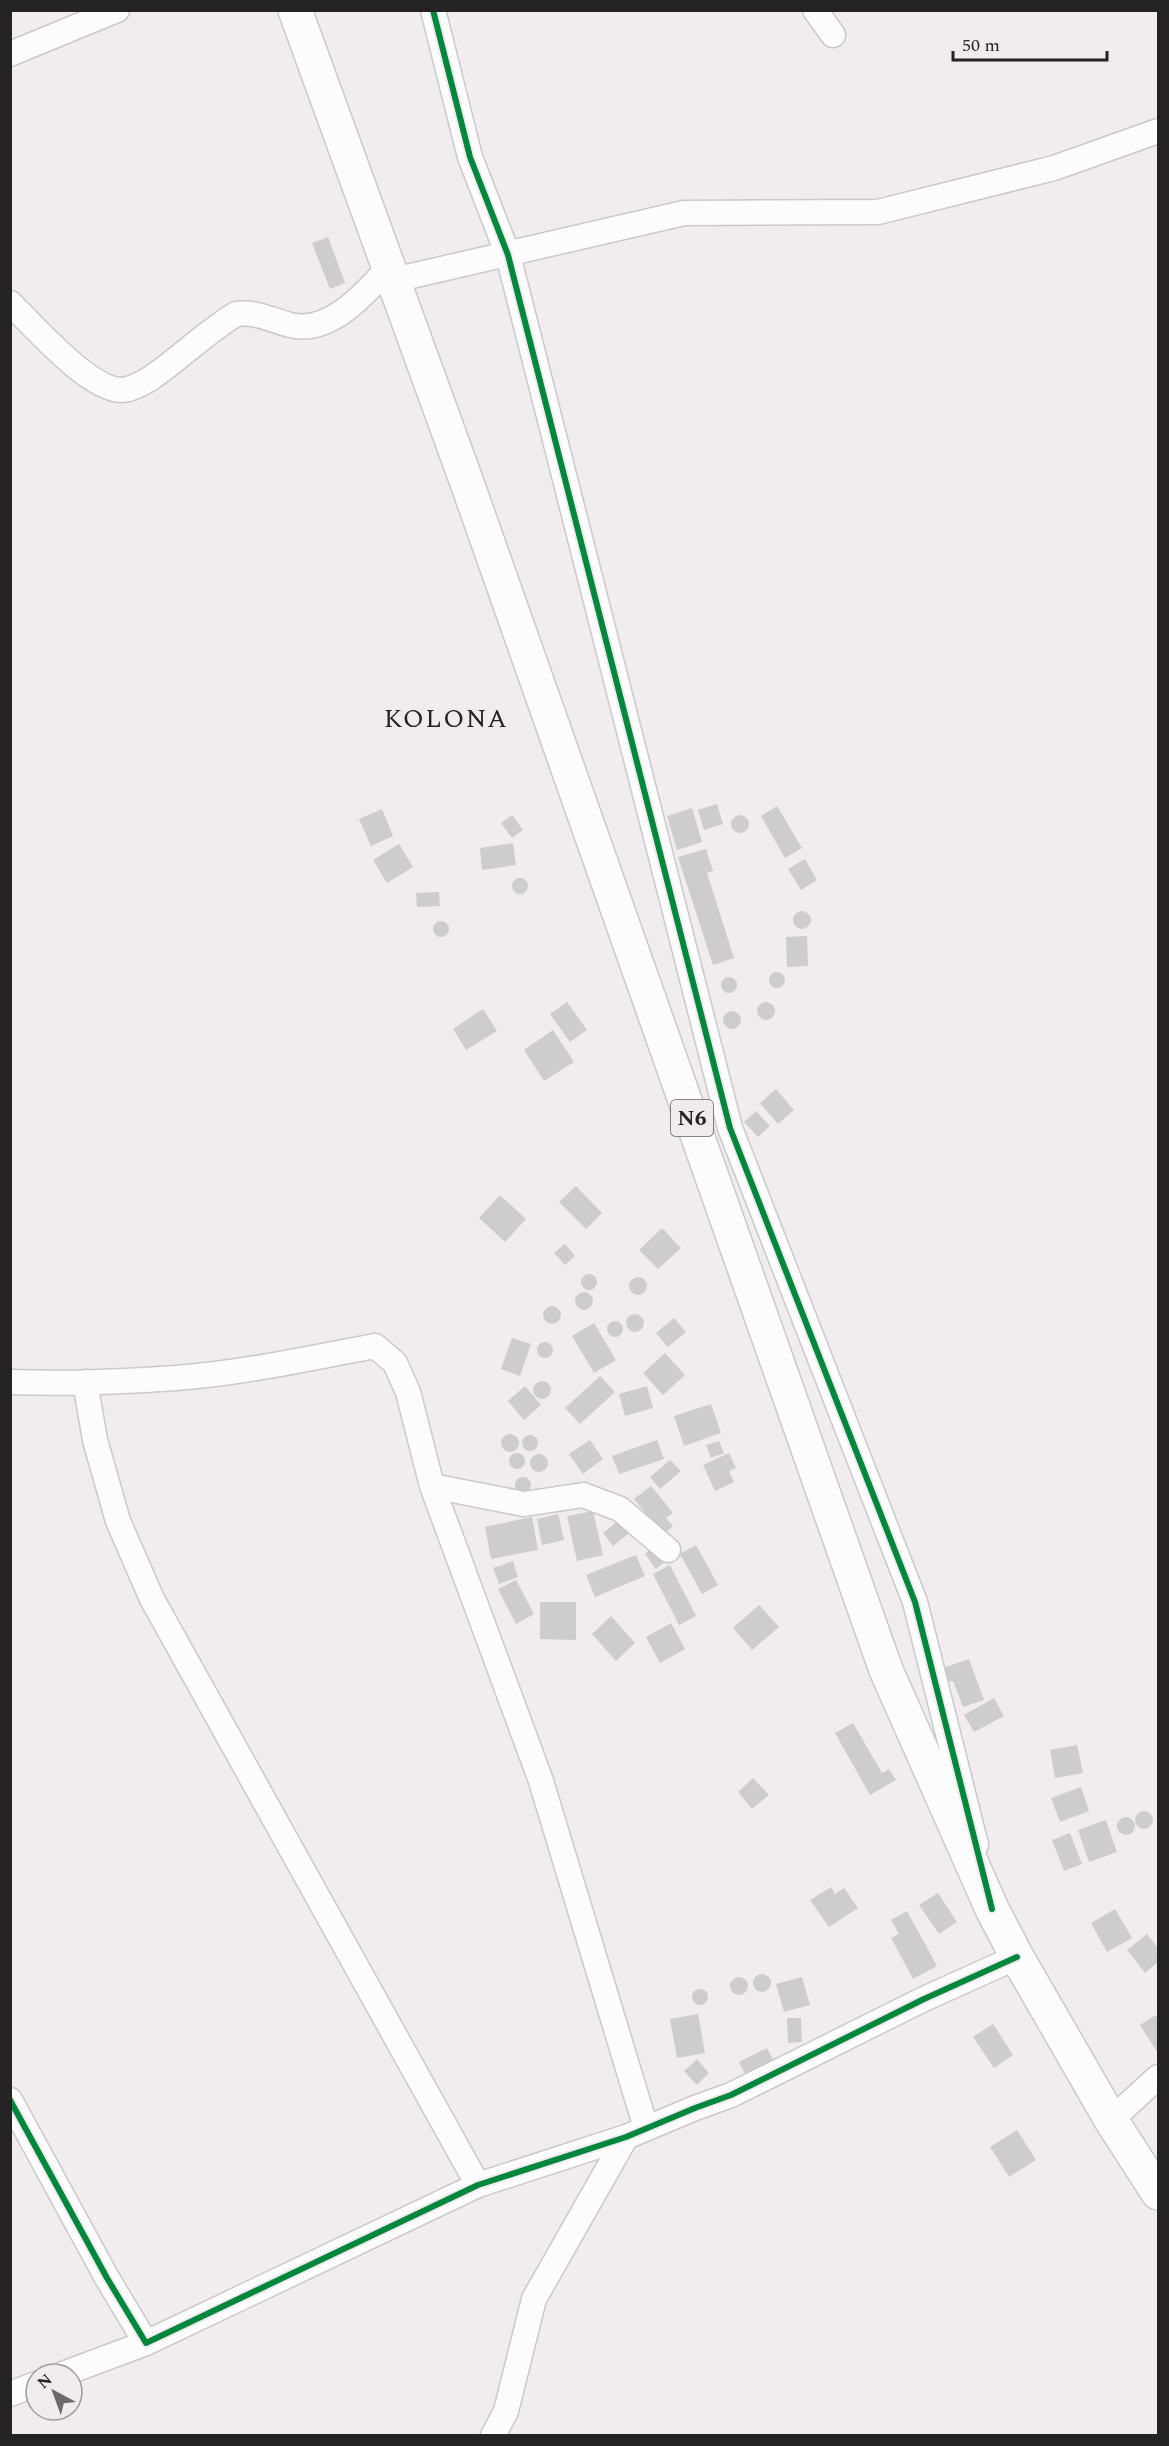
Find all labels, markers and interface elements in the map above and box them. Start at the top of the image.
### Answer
scale bar [953,24,1108,62]
text: 50 m [962,32,1000,59]
district label: KOLONA [384,699,508,739]
road number: N6 [671,1100,713,1136]
north arrow [24,2362,84,2422]
text: N [32,2368,58,2395]

